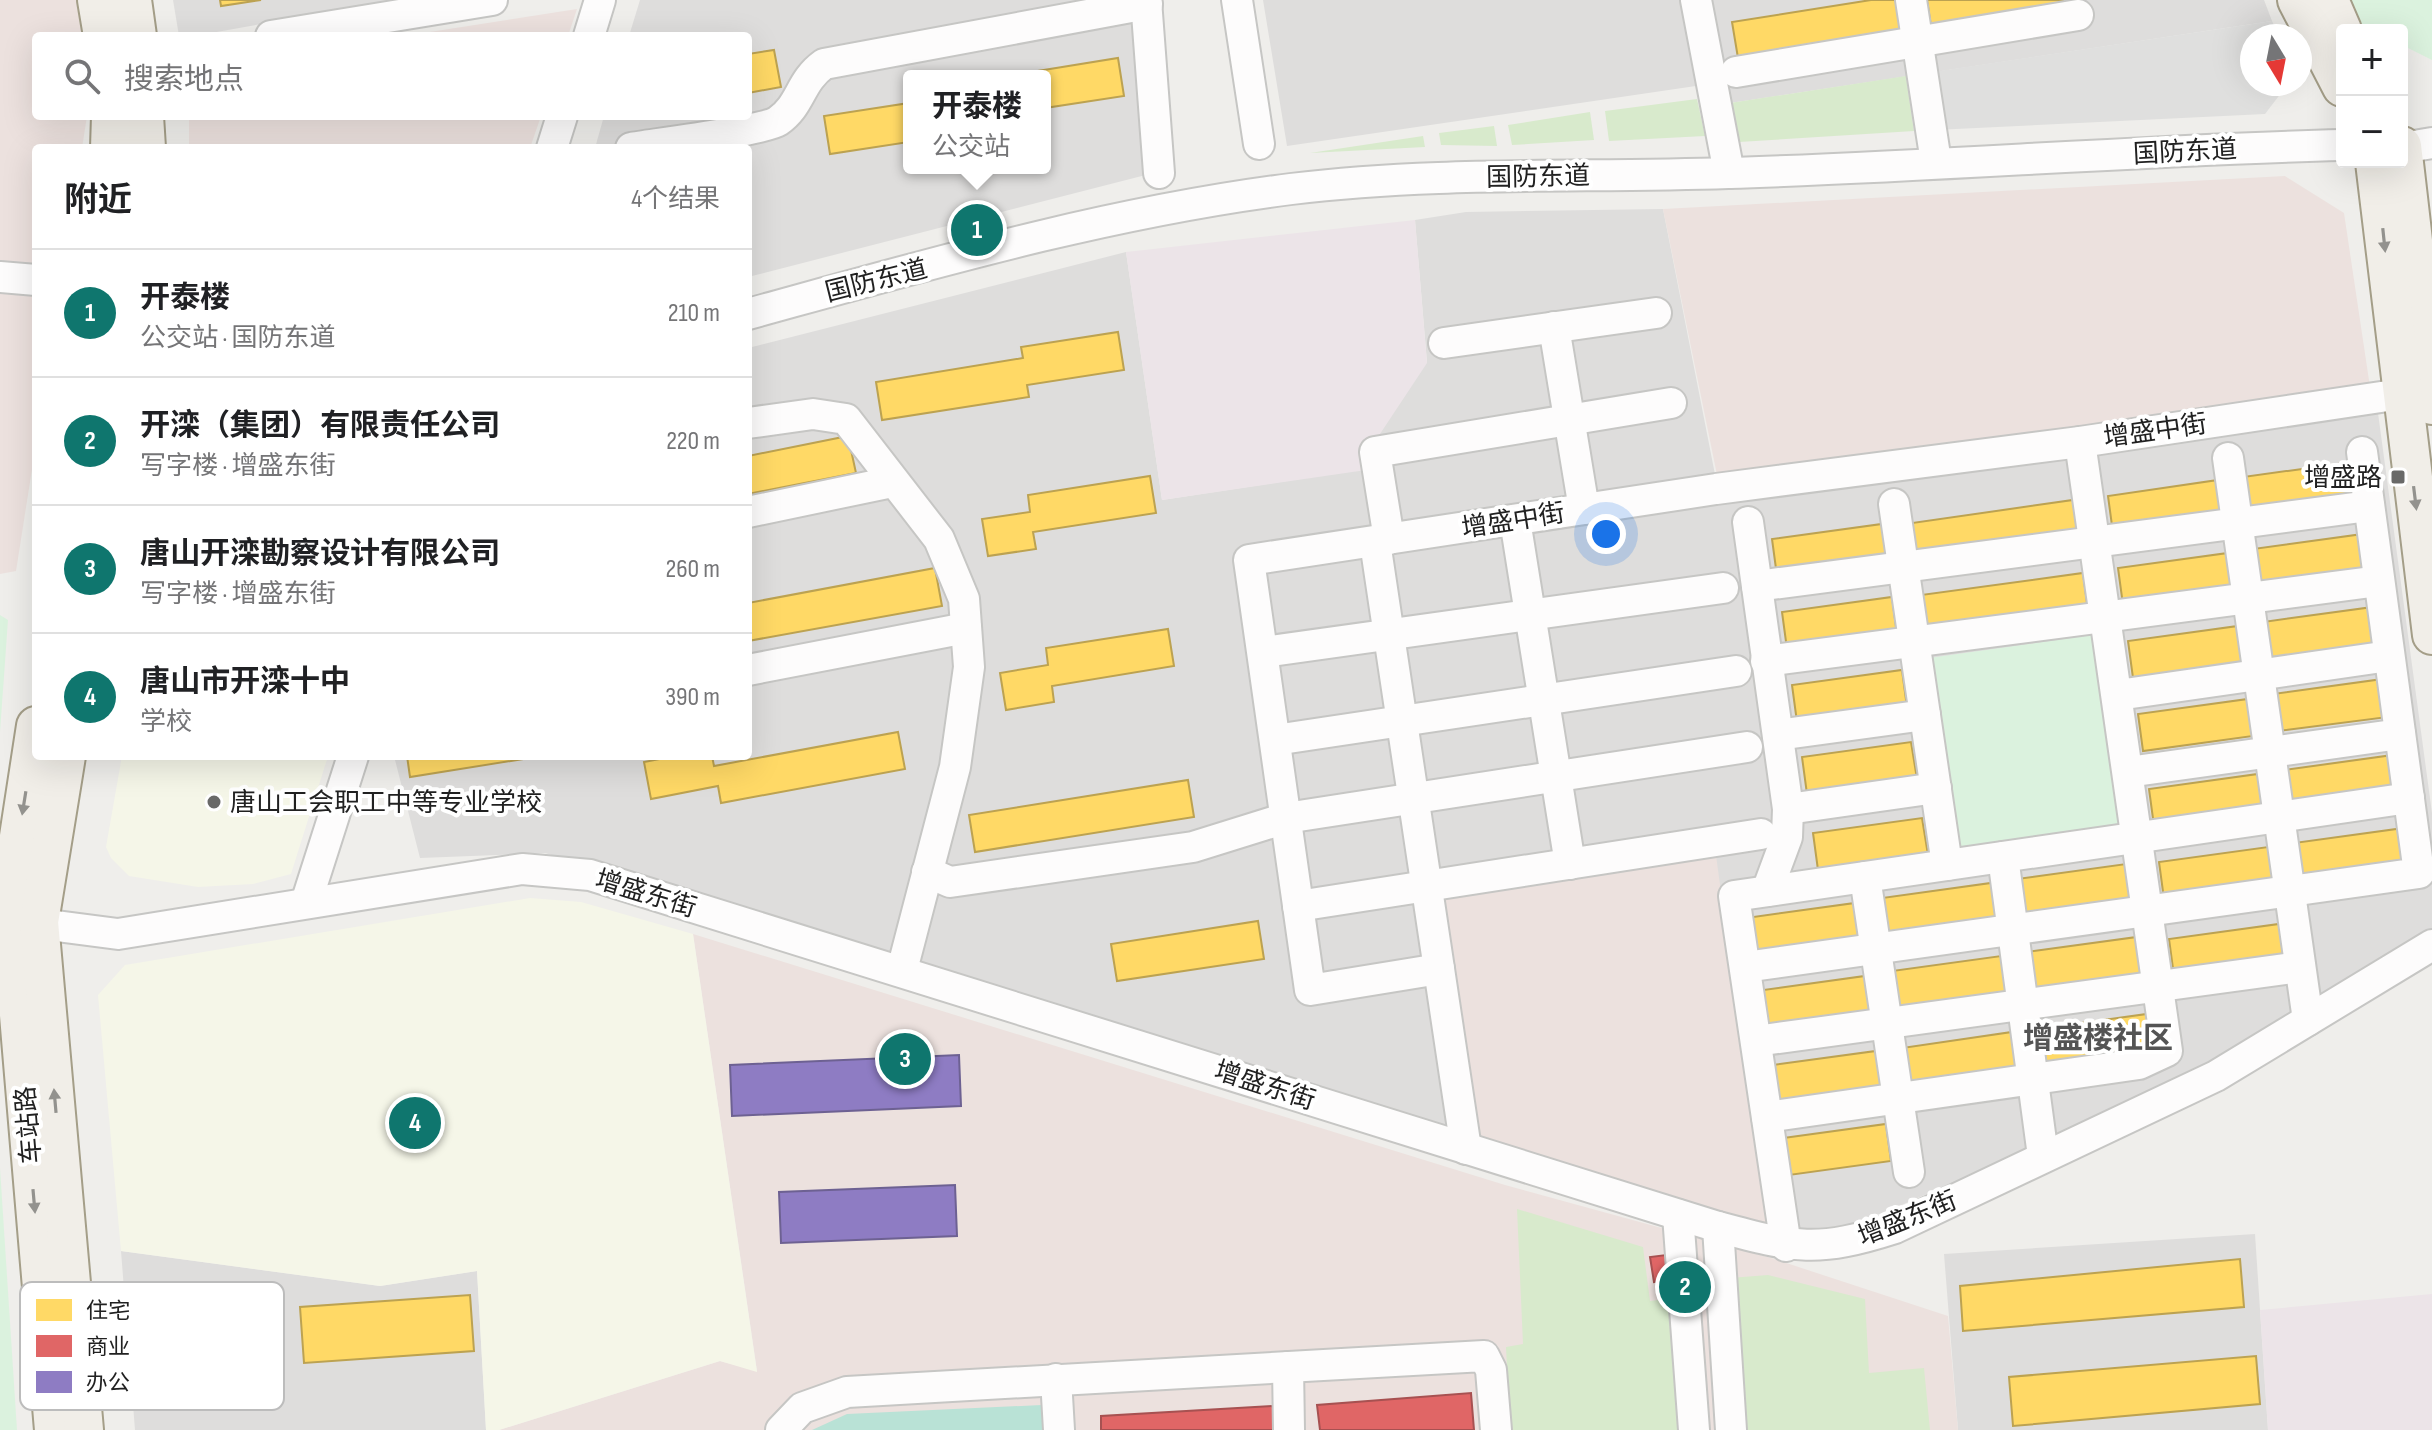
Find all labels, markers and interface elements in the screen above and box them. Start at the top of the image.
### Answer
north arrow [2240,24,2312,96]
map controls [2336,24,2408,168]
button: + [2336,24,2408,96]
search box [32,32,752,120]
icon: search [60,54,104,98]
text: 搜索地点 [124,62,244,98]
popup [903,70,1051,174]
text: 开泰楼 [932,89,1022,125]
button: − [2336,96,2408,168]
text: 公交站 [932,132,1010,163]
street label: 国防东道 [2132,134,2238,171]
street label: 国防东道 [1486,161,1590,194]
text: 附近 [64,180,132,221]
text: 4个结果 [631,184,720,215]
pin: 1 [951,200,1003,260]
one-way arrow [2377,227,2390,252]
street label: 国防东道 [822,254,931,309]
text: 开泰楼 [140,280,230,316]
text: 1 [85,298,95,329]
text: 210 m [668,298,720,329]
text: 公交站 · 国防东道 [140,323,335,354]
text: 开滦（集团）有限责任公司 [140,408,500,444]
street label: 增盛中街 [2102,409,2209,454]
text: 2 [84,426,96,457]
text: 220 m [666,426,720,457]
text: 写字楼 · 增盛东街 [140,451,335,482]
place label: 增盛路 [2304,463,2382,494]
marker: 增盛路 [2389,468,2407,486]
one-way arrow [2408,486,2421,511]
street label: 增盛中街 [1459,498,1567,545]
your location [1586,514,1626,554]
text: 唐山开滦勘察设计有限公司 [140,536,500,572]
text: 3 [84,554,96,585]
text: 260 m [665,554,720,585]
text: 写字楼 · 增盛东街 [140,579,335,610]
text: 唐山市开滦十中 [140,664,350,700]
text: 4 [84,682,96,713]
text: 390 m [665,682,720,713]
text: 学校 [140,707,192,738]
place label: 唐山工会职工中等专业学校 [230,788,542,819]
one-way arrow [17,791,30,816]
marker: 唐山工会职工中等专业学校 [205,793,223,811]
street label: 增盛东街 [591,864,700,924]
district label: 增盛楼社区 [2023,1021,2173,1057]
pin: 3 [879,1029,931,1089]
street label: 增盛东街 [1210,1056,1319,1117]
street label: 车站路 [11,1085,48,1165]
one-way arrow [48,1088,61,1113]
pin: 4 [389,1093,441,1153]
street label: 增盛东街 [1854,1186,1962,1253]
one-way arrow [28,1189,41,1214]
pin: 2 [1659,1257,1711,1317]
legend [20,1282,284,1410]
text: 住宅 [86,1298,130,1325]
text: 商业 [86,1334,130,1361]
text: 办公 [86,1370,130,1397]

